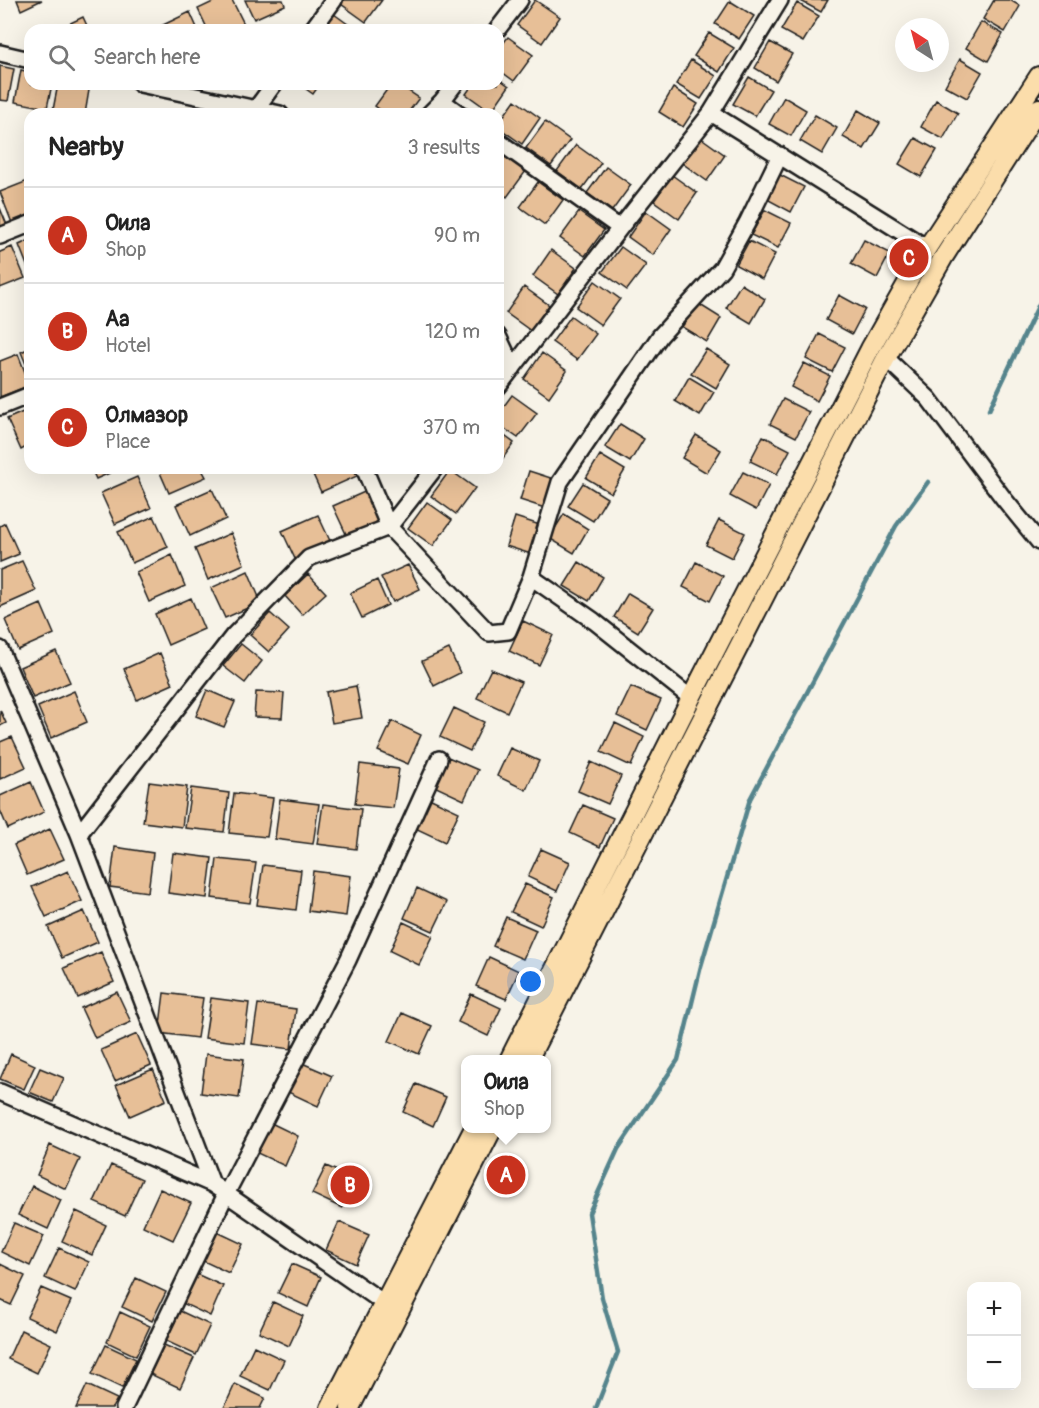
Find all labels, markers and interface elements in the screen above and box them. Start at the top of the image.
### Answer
north arrow [895,18,949,72]
search box [24,24,504,90]
icon: search [45,41,78,74]
text: Search here [93,43,200,71]
text: Nearby [48,131,124,163]
text: 3 results [408,135,480,160]
text: Оила [105,209,151,237]
text: A [61,223,74,248]
text: 90 m [434,223,480,248]
pin: C [890,236,928,280]
text: Shop [105,237,146,262]
text: Аа [105,305,130,333]
text: B [62,319,73,344]
text: 120 m [425,319,480,344]
text: Hotel [105,333,151,358]
text: Олмазор [105,401,188,429]
text: C [61,415,74,440]
text: 370 m [423,415,480,440]
text: Place [105,429,150,454]
your location [516,967,545,996]
popup [461,1055,551,1133]
text: Оила [483,1068,529,1096]
text: Shop [483,1096,525,1121]
pin: A [486,1152,526,1198]
pin: B [330,1162,370,1208]
map controls [967,1282,1021,1390]
button: + [967,1282,1021,1336]
button: − [967,1336,1021,1390]

